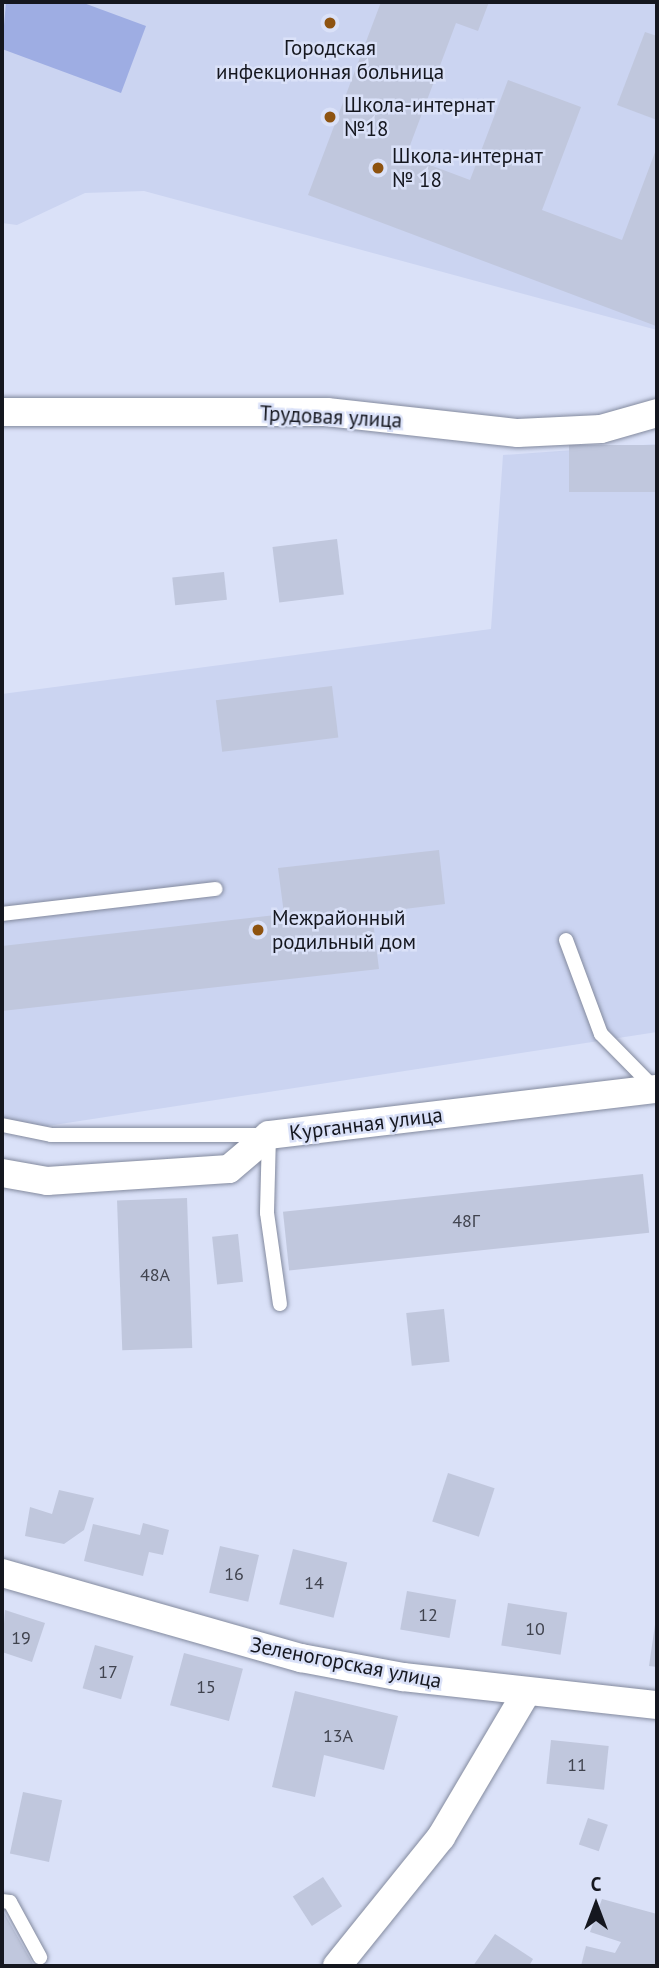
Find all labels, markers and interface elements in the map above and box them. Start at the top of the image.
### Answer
marker: Городская инфекционная больница [320,13,340,33]
place label: Городская инфекционная больница [216,35,444,85]
place label: Школа-интернат №18 [344,92,495,142]
marker: Школа-интернат №18 [322,109,338,125]
place label: Школа-интернат № 18 [392,143,543,193]
marker: Школа-интернат № 18 [370,160,386,176]
street label: Трудовая улица [259,401,403,433]
place label: Межрайонный родильный дом [272,905,416,955]
marker: Межрайонный родильный дом [250,922,266,938]
street label: Курганная улица [288,1102,444,1146]
house number: 48Г [452,1210,480,1232]
house number: 48А [140,1264,170,1286]
house number: 16 [224,1563,244,1585]
house number: 14 [304,1572,324,1594]
house number: 12 [418,1604,438,1626]
house number: 10 [525,1618,545,1640]
house number: 19 [11,1627,31,1649]
street label: Зеленогорская улица [248,1632,444,1694]
house number: 17 [98,1661,118,1683]
house number: 15 [196,1676,216,1698]
house number: 13А [323,1725,353,1747]
house number: 11 [567,1754,587,1776]
north arrow [561,1870,631,1940]
text: С [591,1872,601,1896]

